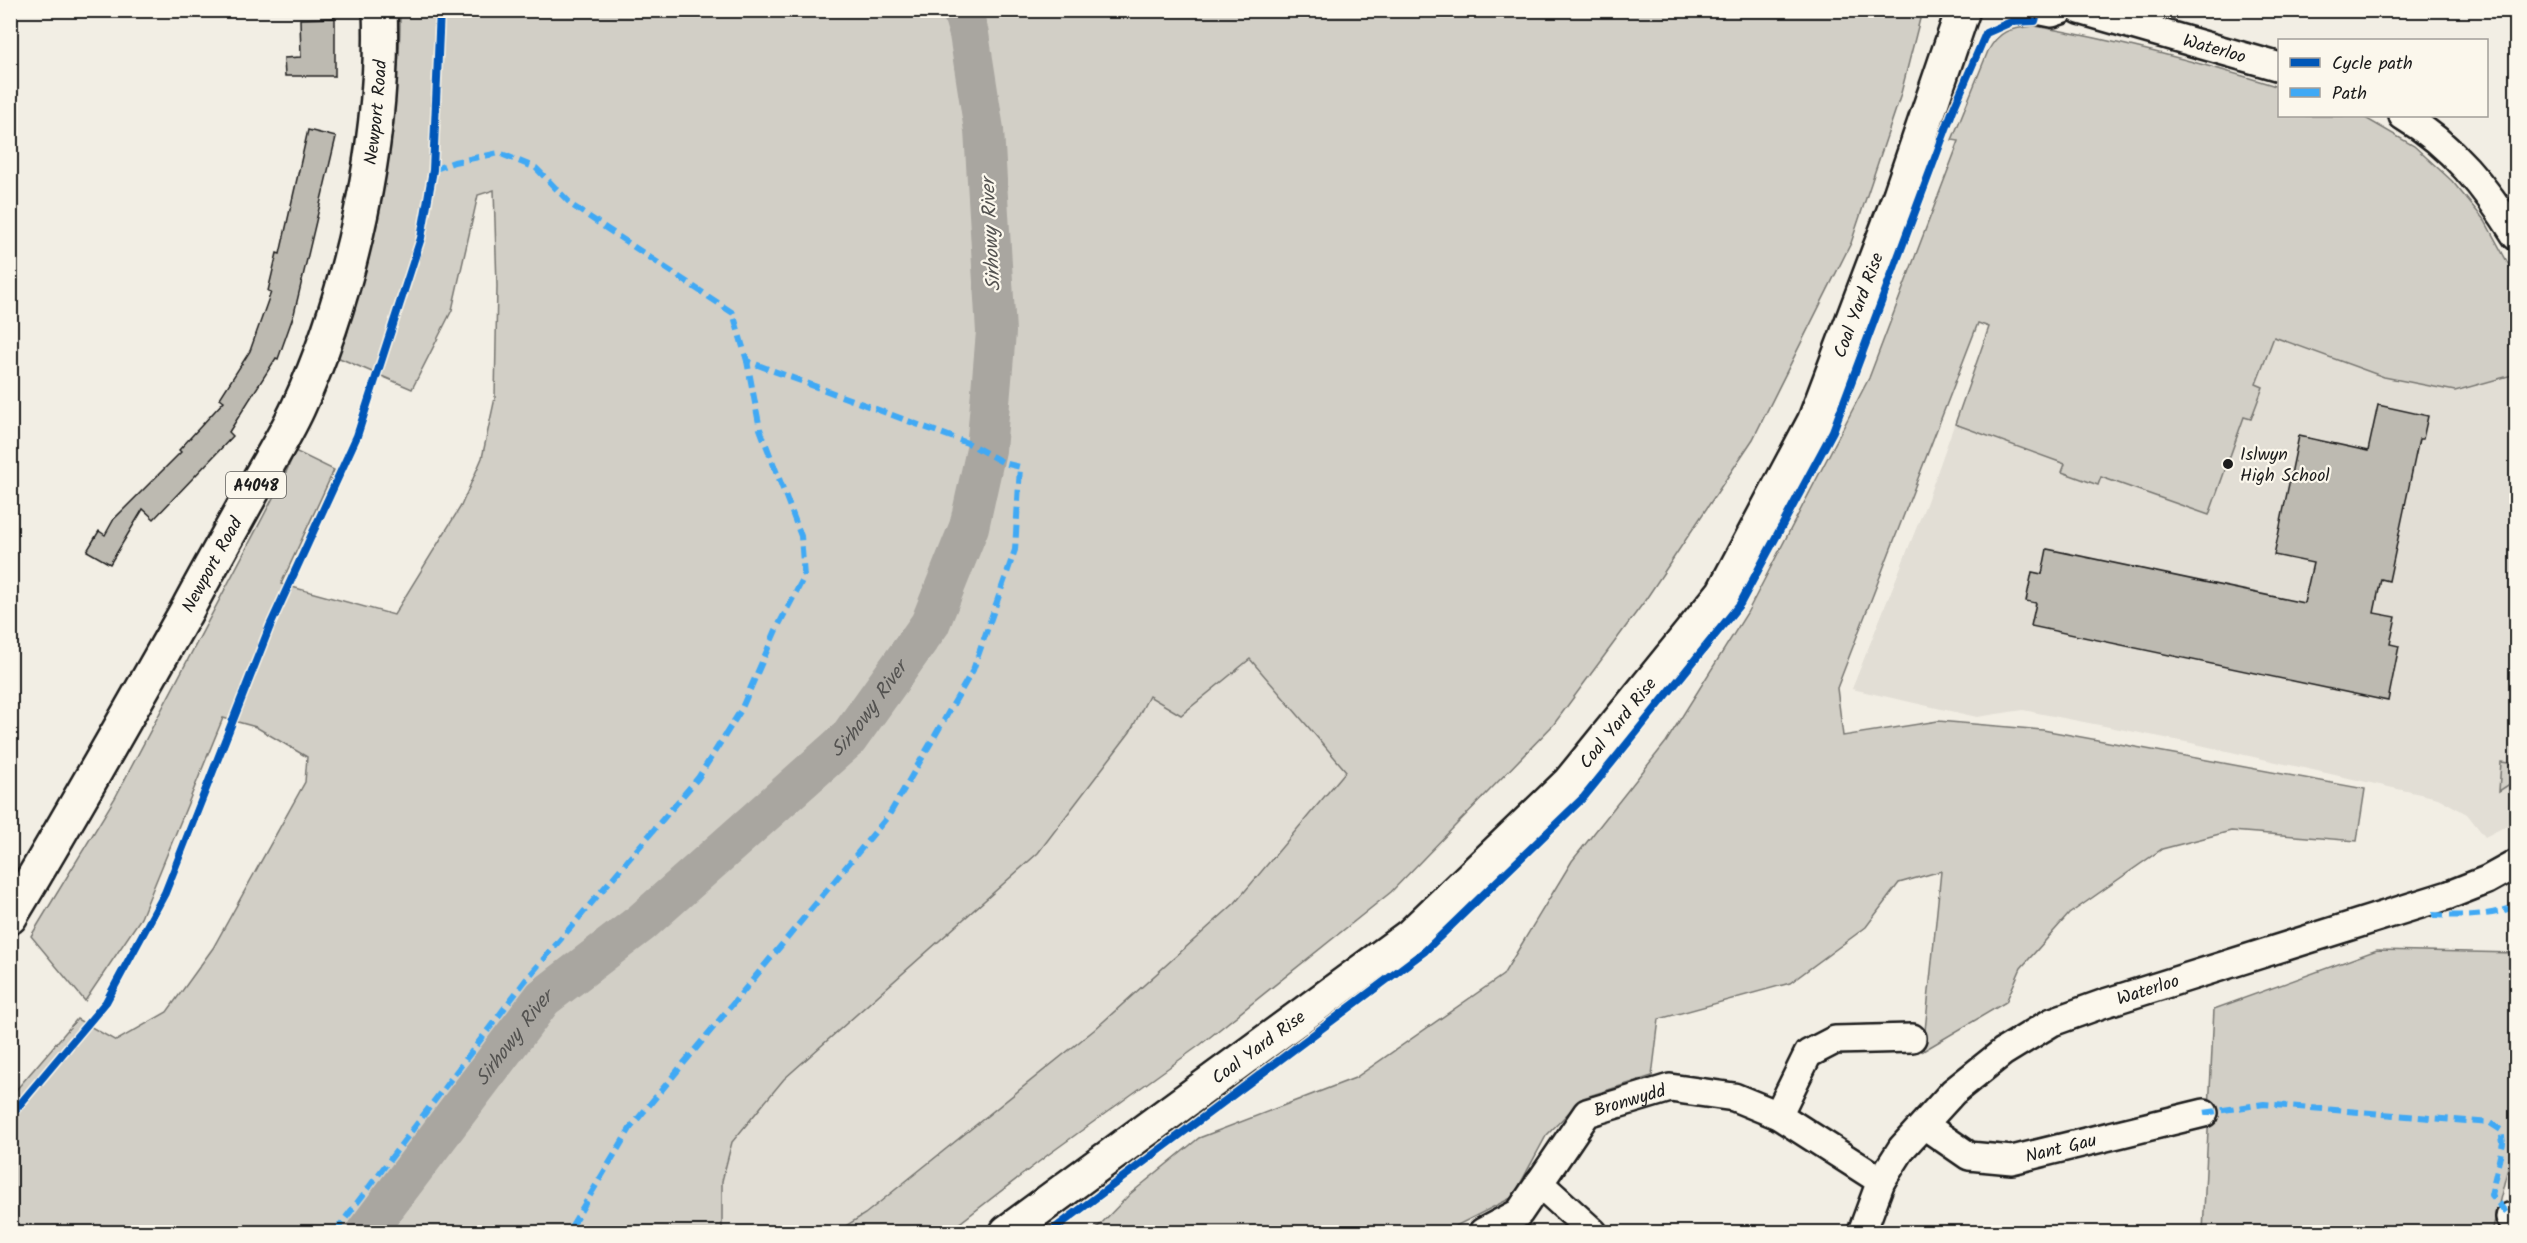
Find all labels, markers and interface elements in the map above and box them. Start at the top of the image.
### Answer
street label: Waterloo [2179,27,2249,73]
legend [2278,39,2488,117]
text: Cycle path [2332,50,2413,79]
street label: Newport Road [357,58,396,167]
text: Path [2332,80,2367,109]
water label: Sirhowy River [973,173,1011,292]
street label: Coal Yard Rise [1827,249,1893,362]
place label: Islwyn High School [2240,441,2330,491]
marker: Islwyn High School [2221,457,2235,471]
road number: A4048 [226,472,286,498]
street label: Newport Road [175,511,252,619]
water label: Sirhowy River [823,652,919,766]
street label: Coal Yard Rise [1573,672,1665,776]
street label: Waterloo [2113,968,2183,1014]
water label: Sirhowy River [468,980,563,1093]
street label: Coal Yard Rise [1206,1004,1312,1093]
street label: Bronwydd [1590,1077,1670,1126]
street label: Nant Gau [2022,1127,2100,1172]

